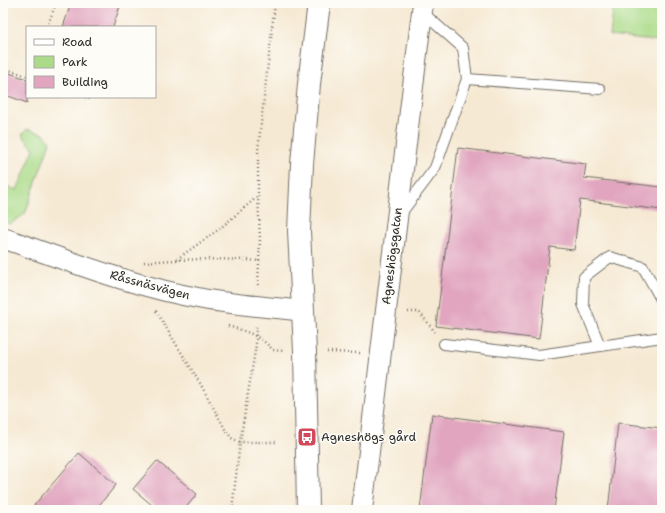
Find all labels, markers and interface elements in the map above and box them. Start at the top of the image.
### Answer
legend [26,26,156,98]
text: Road [62,34,93,50]
text: Park [62,54,88,70]
text: Building [62,74,108,90]
street label: Agneshögsgatan [378,207,406,305]
street label: Råssnäsvägen [108,267,192,303]
bus stop icon: Agneshögs gård [296,426,318,448]
place label: Agneshögs gård [321,429,416,445]

